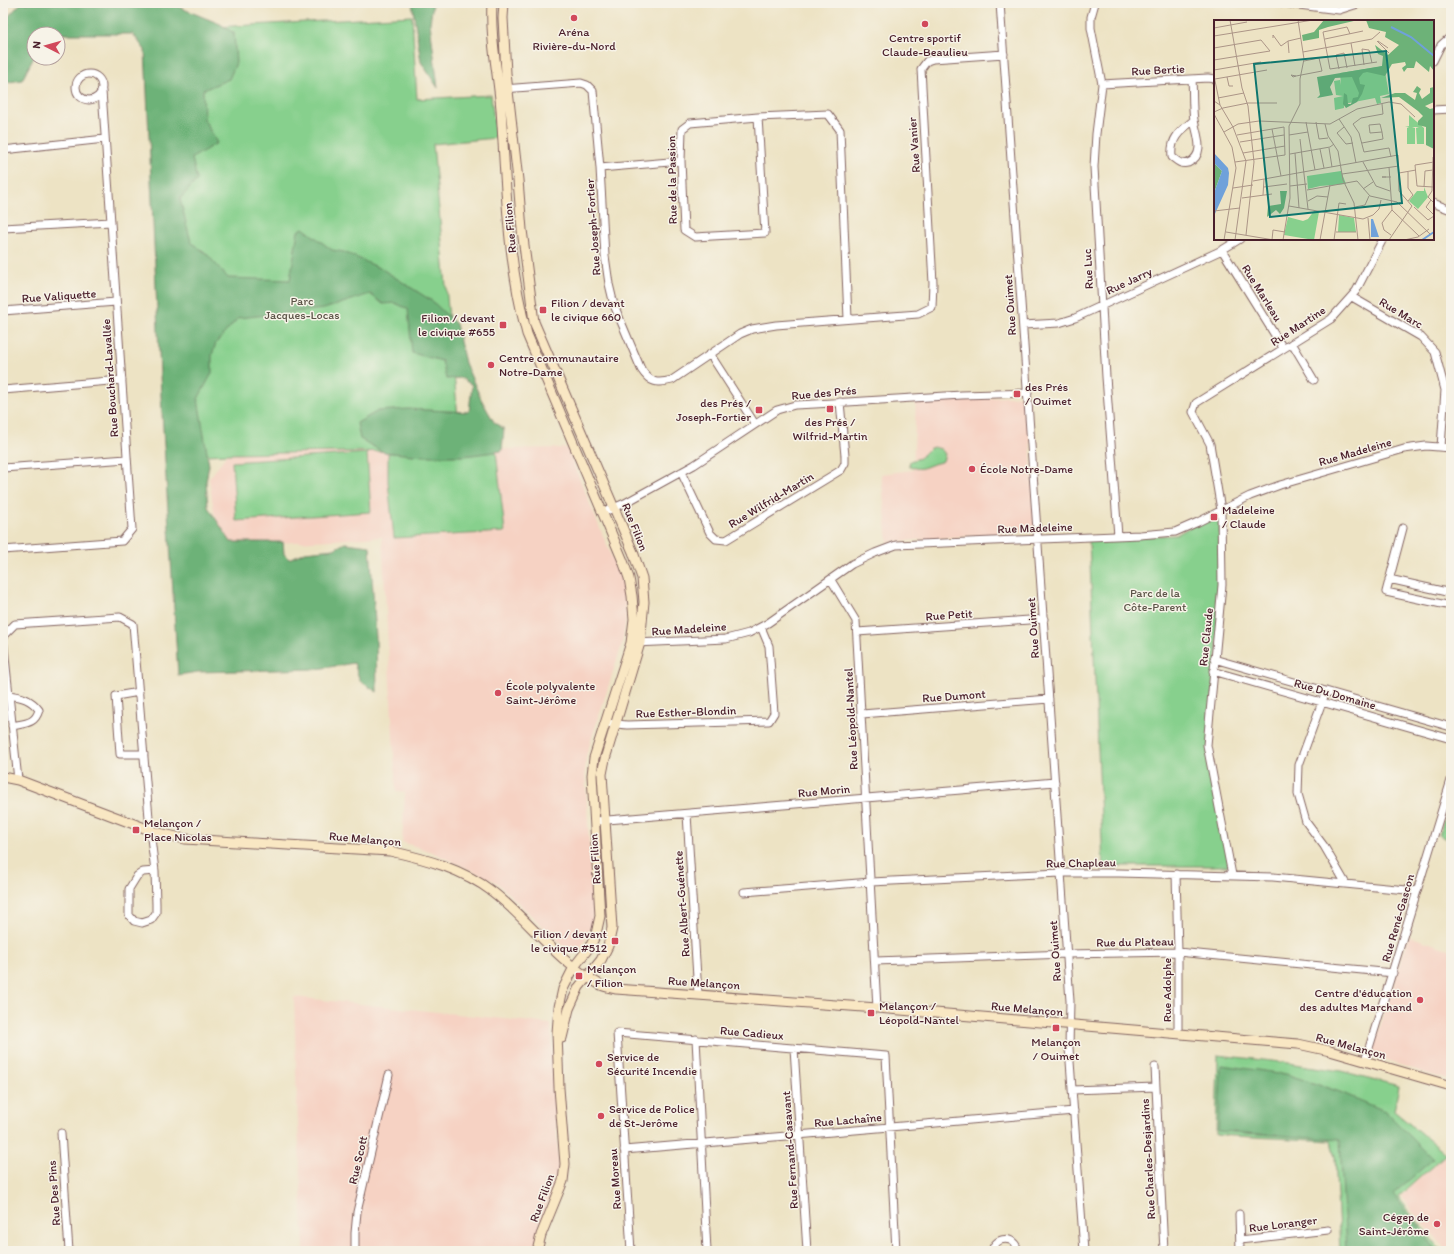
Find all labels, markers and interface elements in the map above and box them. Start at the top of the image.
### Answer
marker: Aréna Rivière-du-Nord [569,13,579,23]
marker: Centre sportif Claude-Beaulieu [920,19,930,29]
inset map [1214,20,1434,240]
place label: Aréna Rivière-du-Nord [532,25,616,53]
north arrow [26,26,66,66]
place label: Centre sportif Claude-Beaulieu [882,31,968,59]
text: N [30,41,43,49]
street label: Rue Bertie [1131,62,1185,78]
street label: Rue Vanier [905,116,923,173]
street label: Rue de la Passion [664,135,680,225]
street label: Rue Joseph-Fortier [583,178,603,276]
street label: Rue Filion [501,202,519,254]
street label: Rue Luc [1080,248,1096,290]
street label: Rue Marleau [1239,262,1285,324]
street label: Rue Jarry [1104,264,1154,298]
street label: Rue Ouimet [1001,274,1019,336]
street label: Rue Valiquette [21,286,97,306]
park label: Parc Jacques-Locas [264,294,340,322]
street label: Rue Marc [1377,295,1426,332]
place label: Filion / devant le civique 660 [551,296,625,324]
street label: Rue Martine [1268,303,1328,349]
marker: Filion / devant le civique 660 [538,305,548,315]
place label: Filion / devant le civique #655 [418,311,495,339]
street label: Rue Bouchard-Lavallée [99,318,121,438]
marker: Filion / devant le civique #655 [498,320,508,330]
place label: Centre communautaire Notre-Dame [499,351,619,379]
marker: Centre communautaire Notre-Dame [486,360,496,370]
place label: des Prés / Ouimet [1025,380,1072,408]
street label: Rue des Prés [791,383,857,403]
marker: des Prés / Ouimet [1012,389,1022,399]
place label: des Prés / Joseph-Fortier [676,396,751,424]
marker: des Prés / Wilfrid-Martin [825,404,835,414]
marker: des Prés / Joseph-Fortier [754,405,764,415]
place label: des Prés / Wilfrid-Martin [792,415,868,443]
street label: Rue Madeleine [1317,435,1393,469]
place label: École Notre-Dame [980,462,1073,476]
marker: École Notre-Dame [967,464,977,474]
street label: Rue Wilfrid-Martin [726,469,816,531]
street label: Rue Filion [619,501,651,554]
place label: Madeleine / Claude [1222,503,1275,531]
marker: Madeleine / Claude [1209,512,1219,522]
street label: Rue Madeleine [997,520,1073,536]
park label: Parc de la Côte-Parent [1123,586,1187,614]
street label: Rue Ouimet [1024,597,1042,659]
street label: Rue Petit [925,606,973,624]
street label: Rue Claude [1196,607,1216,667]
street label: Rue Madeleine [651,619,727,639]
street label: Rue Léopold-Nantel [841,667,861,770]
street label: Rue Du Domaine [1292,676,1378,712]
place label: École polyvalente Saint-Jérôme [506,679,595,707]
street label: Rue Dumont [922,687,987,705]
marker: École polyvalente Saint-Jérôme [493,688,503,698]
street label: Rue Esther-Blondin [635,703,737,721]
street label: Rue Morin [797,782,851,800]
place label: Melançon / Place Nicolas [144,816,212,844]
marker: Melançon / Place Nicolas [131,825,141,835]
street label: Rue Melançon [328,829,402,849]
street label: Rue Filion [586,833,604,885]
street label: Rue Albert-Guénette [671,850,693,958]
street label: Rue Chapleau [1046,855,1117,871]
street label: Rue René-Gascon [1379,872,1417,964]
street label: Rue Ouimet [1046,920,1064,982]
place label: Filion / devant le civique #512 [531,927,608,955]
street label: Rue du Plateau [1096,934,1174,950]
marker: Filion / devant le civique #512 [610,936,620,946]
street label: Rue Adolphe [1160,957,1174,1022]
place label: Melançon / Filion [587,962,637,990]
marker: Melançon / Filion [574,971,584,981]
street label: Rue Melançon [667,973,741,993]
place label: Centre d'éducation des adultes Marchand [1299,986,1413,1014]
marker: Centre d'éducation des adultes Marchand [1415,995,1425,1005]
place label: Melançon / Léopold-Nantel [879,999,959,1027]
street label: Rue Melançon [990,999,1064,1019]
marker: Melançon / Léopold-Nantel [866,1008,876,1018]
street label: Rue Cadieux [720,1023,785,1043]
marker: Melançon / Ouimet [1051,1023,1061,1033]
street label: Rue Melançon [1314,1030,1388,1062]
place label: Melançon / Ouimet [1031,1035,1081,1063]
place label: Service de Sécurité Incendie [607,1050,697,1078]
marker: Service de Sécurité Incendie [594,1059,604,1069]
street label: Rue Fernand-Casavant [779,1090,801,1209]
street label: Rue Charles-Desjardins [1138,1098,1158,1220]
place label: Service de Police de St-Jerôme [609,1102,695,1130]
street label: Rue Lachaîne [813,1110,883,1130]
marker: Service de Police de St-Jerôme [596,1111,606,1121]
street label: Rue Scott [346,1134,370,1186]
street label: Rue Moreau [606,1148,624,1210]
street label: Rue Des Pins [45,1160,63,1226]
street label: Rue Filion [527,1171,557,1224]
place label: Cégep de Saint-Jérôme [1359,1210,1429,1238]
street label: Rue Loranger [1248,1213,1318,1235]
marker: Cégep de Saint-Jérôme [1432,1219,1442,1229]

